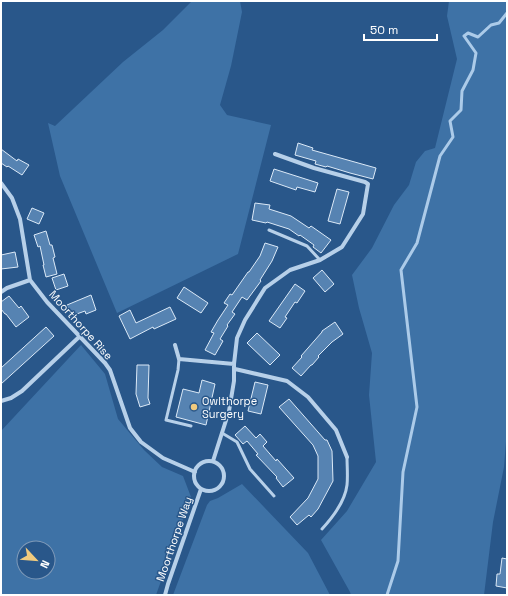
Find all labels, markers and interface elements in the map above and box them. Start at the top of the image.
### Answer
scale bar [364,16,437,42]
text: 50 m [370,22,398,38]
street label: Moorthorpe Rise [46,287,116,363]
place label: Owlthorpe Surgery [202,394,257,421]
marker: Owlthorpe Surgery [189,402,199,412]
street label: Moorthorpe Way [153,495,195,583]
north arrow [16,540,56,580]
text: N [37,558,53,571]

